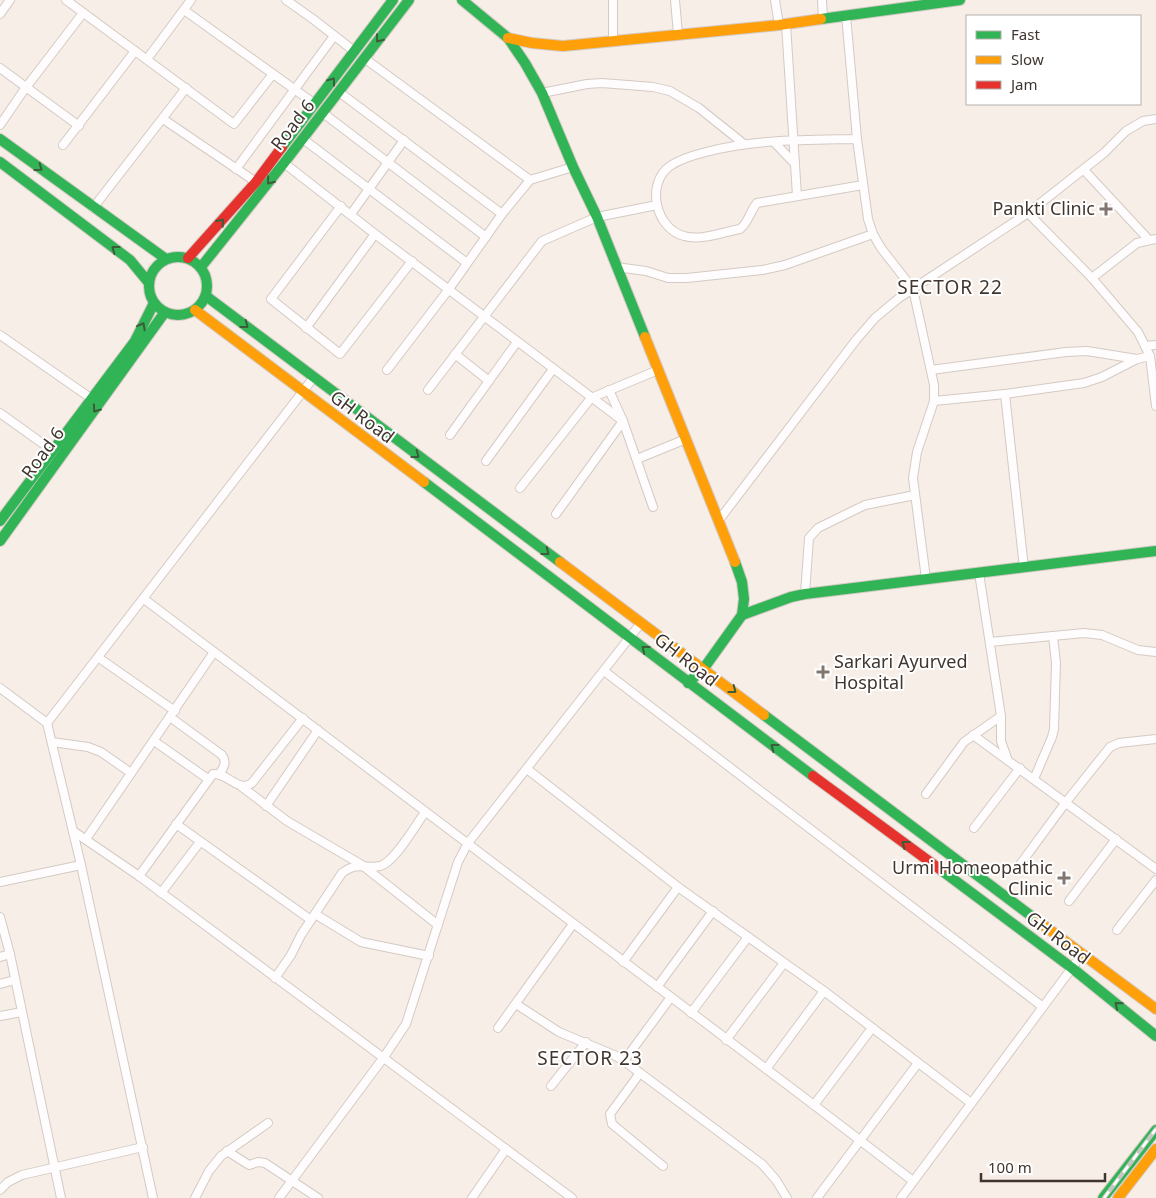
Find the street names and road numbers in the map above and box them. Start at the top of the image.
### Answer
street label: Road 6 [265,94,320,155]
street label: GH Road [326,384,400,448]
street label: Road 6 [15,422,69,483]
street label: GH Road [650,627,723,692]
street label: GH Road [1022,905,1096,969]

